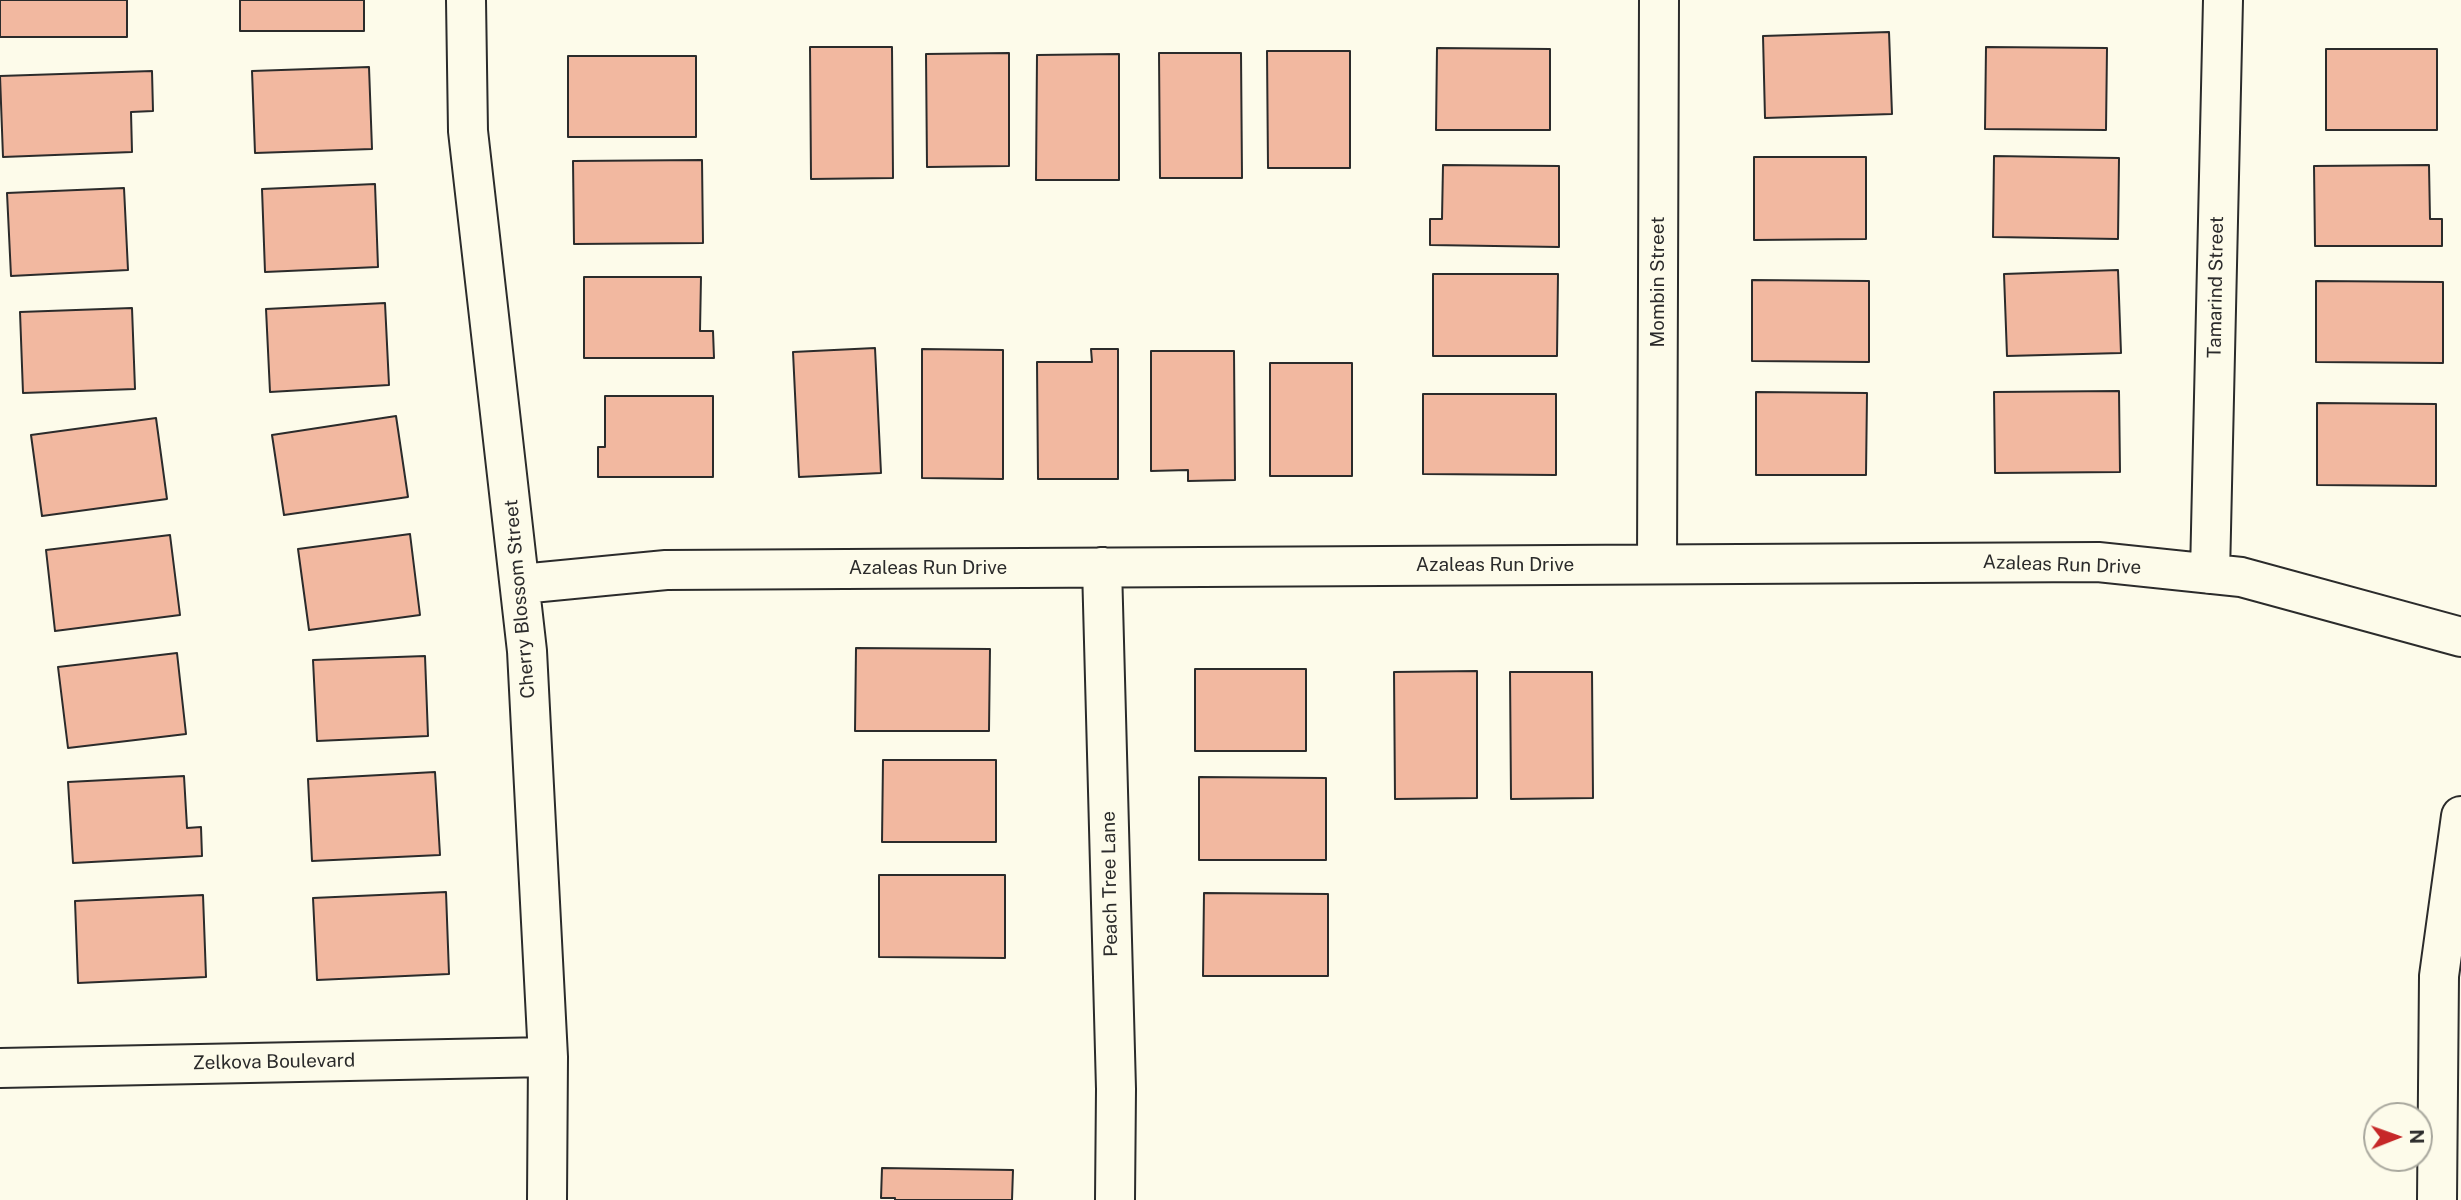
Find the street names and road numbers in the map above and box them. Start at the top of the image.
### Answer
street label: Mombin Street [1647,216,1669,348]
street label: Tamarind Street [2203,216,2229,358]
street label: Cherry Blossom Street [500,498,540,700]
street label: Azaleas Run Drive [1982,551,2142,579]
street label: Azaleas Run Drive [1416,554,1574,576]
street label: Azaleas Run Drive [849,557,1007,579]
street label: Peach Tree Lane [1097,811,1123,957]
street label: Zelkova Boulevard [193,1049,355,1075]

